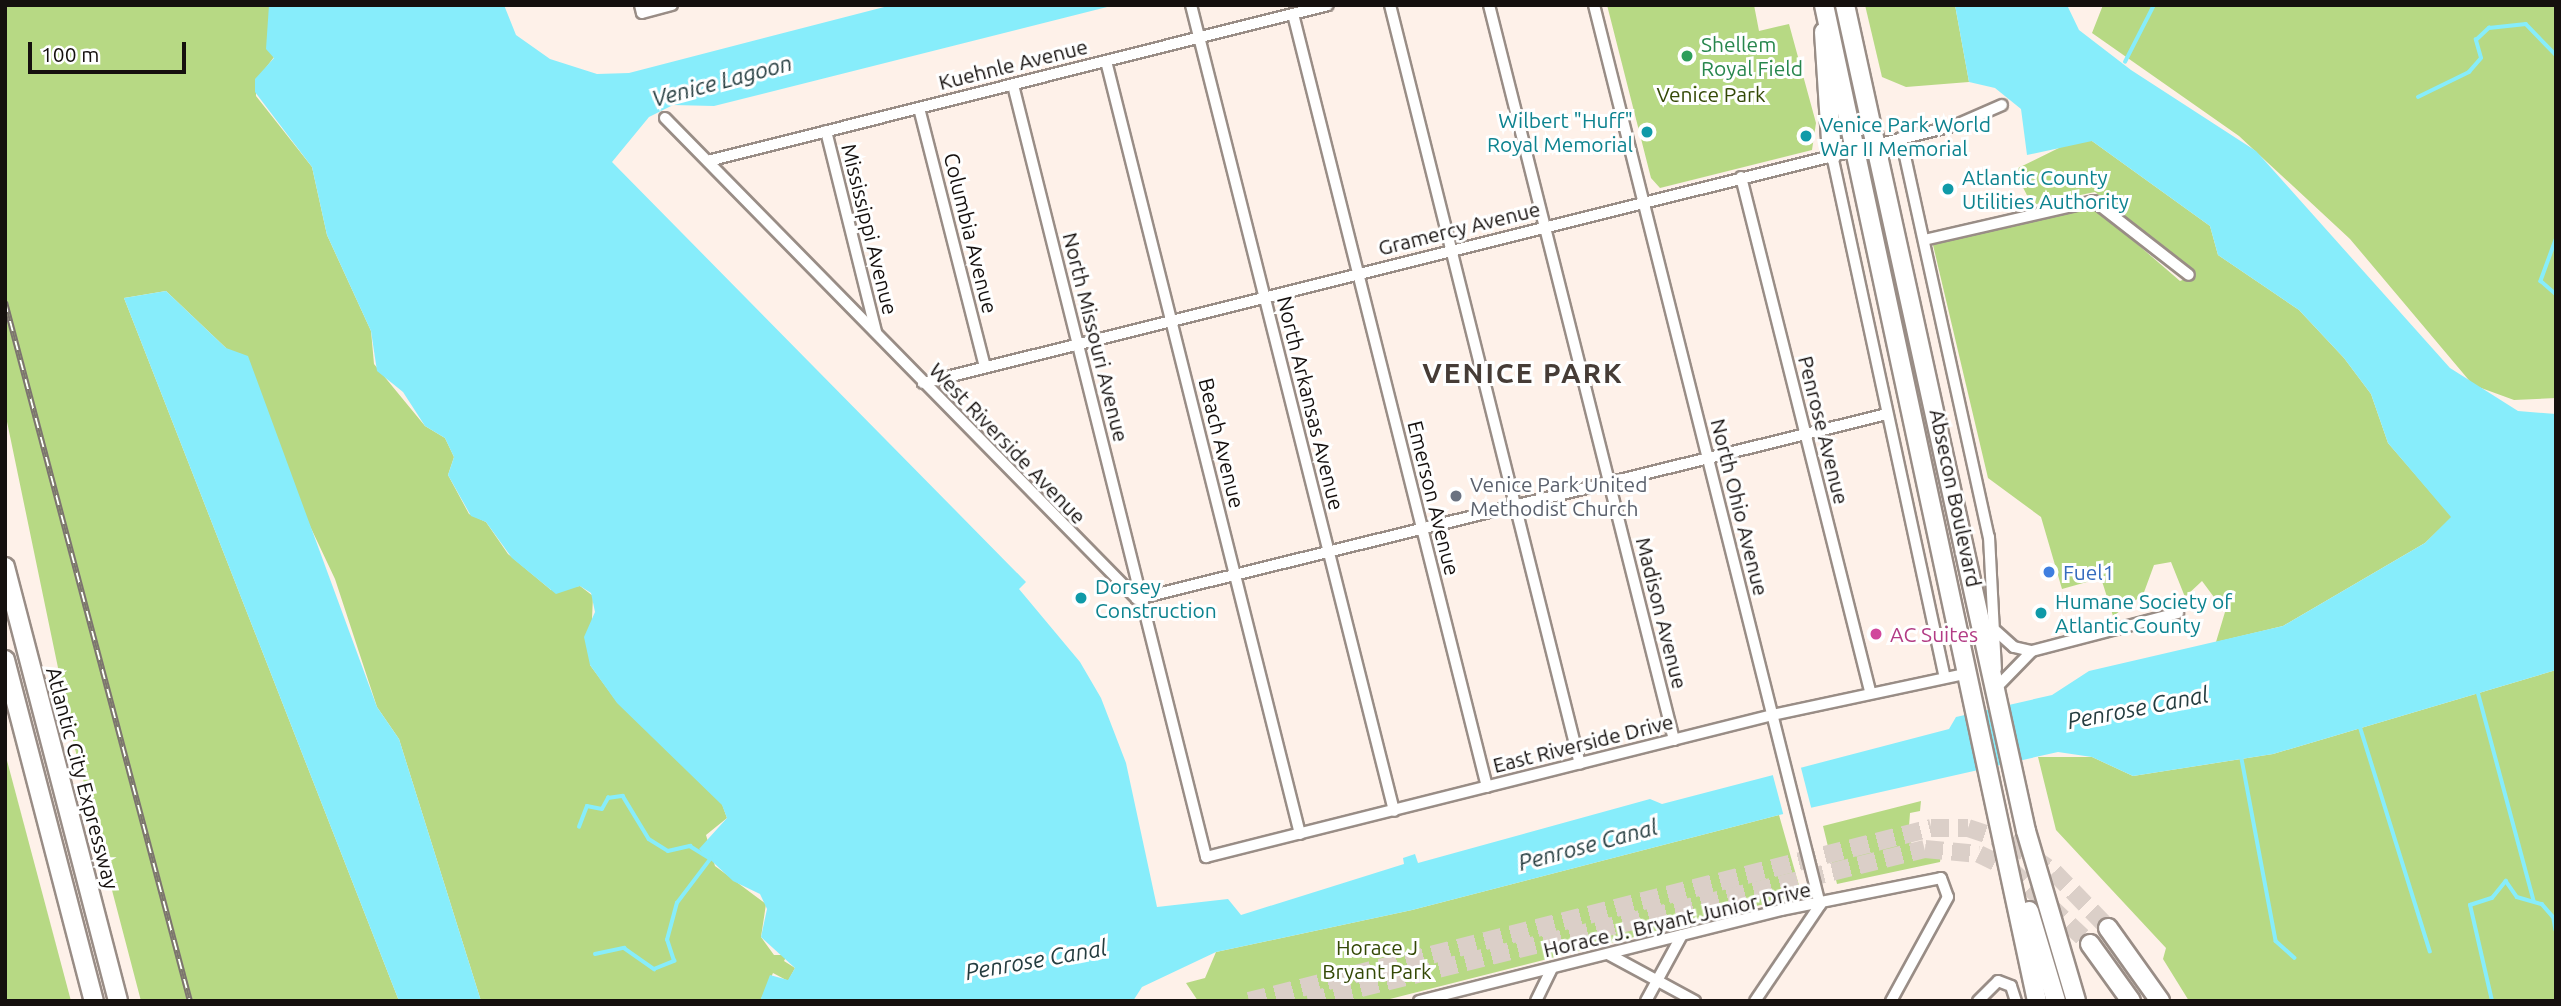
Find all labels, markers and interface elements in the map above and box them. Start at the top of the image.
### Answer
scale bar [32,28,189,72]
place label: Shellem Royal Field [1701,31,1803,81]
street label: Kuehnle Avenue [936,33,1090,95]
text: 100 m [41,42,99,66]
marker: Shellem Royal Field [1679,48,1695,64]
water label: Venice Lagoon [649,49,795,113]
park label: Venice Park [1656,81,1766,107]
place label: Wilbert "Huff" Royal Memorial [1487,107,1633,157]
place label: Venice Park World War II Memorial [1820,111,1991,161]
marker: Wilbert "Huff" Royal Memorial [1639,124,1655,140]
marker: Venice Park World War II Memorial [1798,128,1814,144]
street label: Mississippi Avenue [837,141,903,317]
street label: Columbia Avenue [939,150,1003,316]
place label: Atlantic County Utilities Authority [1962,164,2129,214]
marker: Atlantic County Utilities Authority [1940,181,1956,197]
street label: Gramercy Avenue [1375,196,1543,260]
street label: North Missouri Avenue [1058,230,1134,444]
street label: North Arkansas Avenue [1272,293,1350,513]
street label: Penrose Avenue [1793,353,1855,507]
district label: VENICE PARK [1424,356,1622,390]
street label: West Riverside Avenue [924,357,1092,529]
street label: Beach Avenue [1194,375,1250,511]
street label: Absecon Boulevard [1925,407,1987,589]
street label: North Ohio Avenue [1706,416,1774,598]
street label: Emerson Avenue [1403,418,1465,578]
place label: Venice Park United Methodist Church [1470,471,1647,521]
marker: Venice Park United Methodist Church [1448,488,1464,504]
street label: Madison Avenue [1631,535,1693,691]
place label: Fuel1 [2063,559,2115,585]
marker: Fuel1 [2041,564,2057,580]
place label: Dorsey Construction [1095,573,1217,623]
place label: Humane Society of Atlantic County [2055,588,2232,638]
marker: Dorsey Construction [1073,590,1089,606]
marker: Humane Society of Atlantic County [2033,605,2049,621]
place label: AC Suites [1890,621,1978,647]
marker: AC Suites [1868,626,1884,642]
street label: Atlantic City Expressway [41,664,125,892]
water label: Penrose Canal [2065,681,2211,735]
street label: East Riverside Drive [1490,708,1676,778]
water label: Penrose Canal [1515,813,1661,877]
street label: Horace J. Bryant Junior Drive [1541,876,1813,962]
water label: Penrose Canal [963,934,1109,986]
park label: Horace J Bryant Park [1322,934,1432,984]

